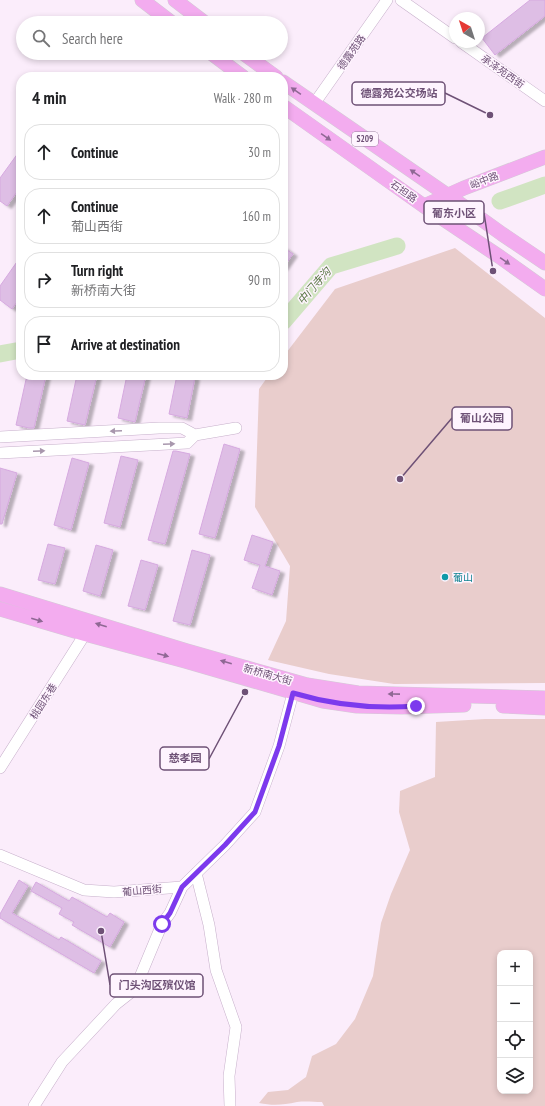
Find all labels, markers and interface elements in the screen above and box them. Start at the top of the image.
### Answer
north arrow [449,12,485,48]
search box [16,16,288,60]
icon: search [30,27,52,49]
text: Search here [62,29,123,48]
street label: 德露苑路 [335,32,368,72]
street label: 承泽苑西街 [479,52,527,91]
callout: 德露苑公交场站 [352,82,445,105]
text: 德露苑公交场站 [361,86,438,100]
text: 4 min [32,87,66,109]
one-way arrow [291,87,302,95]
text: Walk · 280 m [214,90,272,107]
road number: S209 [352,132,378,146]
one-way arrow [321,133,332,141]
icon: ahead [33,141,55,163]
text: Continue [71,143,118,162]
text: 30 m [248,144,271,161]
one-way arrow [410,169,420,177]
street label: 峪中路 [468,169,501,192]
street label: 石担路 [388,177,420,205]
text: Continue [71,197,118,216]
callout: 葡东小区 [424,201,484,224]
icon: ahead [33,205,55,227]
text: 葡东小区 [432,206,476,220]
text: 160 m [242,208,271,225]
text: 葡山西街 [71,218,123,235]
one-way arrow [500,256,511,265]
text: Turn right [71,261,123,280]
water label: 中门寺沟 [294,264,334,307]
icon: right [33,269,55,291]
text: 90 m [248,272,271,289]
text: 新桥南大街 [71,282,136,299]
icon: arrive [33,333,55,355]
text: Arrive at destination [71,335,180,354]
callout: 葡山公园 [452,407,512,430]
text: 葡山公园 [460,411,504,425]
one-way arrow [110,427,122,434]
one-way arrow [163,440,175,447]
one-way arrow [33,447,45,454]
place label: 葡山 [453,571,473,584]
marker: 葡山 [440,572,450,582]
one-way arrow [32,617,44,623]
one-way arrow [95,622,107,628]
one-way arrow [157,652,169,658]
one-way arrow [220,659,232,665]
street label: 新桥南大街 [242,661,294,688]
street label: 桃园东巷 [27,681,60,722]
one-way arrow [387,691,400,697]
route end [407,697,425,715]
callout: 慈孝园 [160,747,209,770]
text: 慈孝园 [169,751,202,765]
street label: 葡山西街 [122,882,163,899]
route start [153,915,171,933]
map controls [497,950,533,1094]
button: + [497,950,533,986]
callout: 门头沟区殡仪馆 [110,974,203,997]
text: 门头沟区殡仪馆 [119,978,196,992]
button: − [497,986,533,1022]
button: locate [497,1022,533,1058]
button: layers [497,1058,533,1094]

